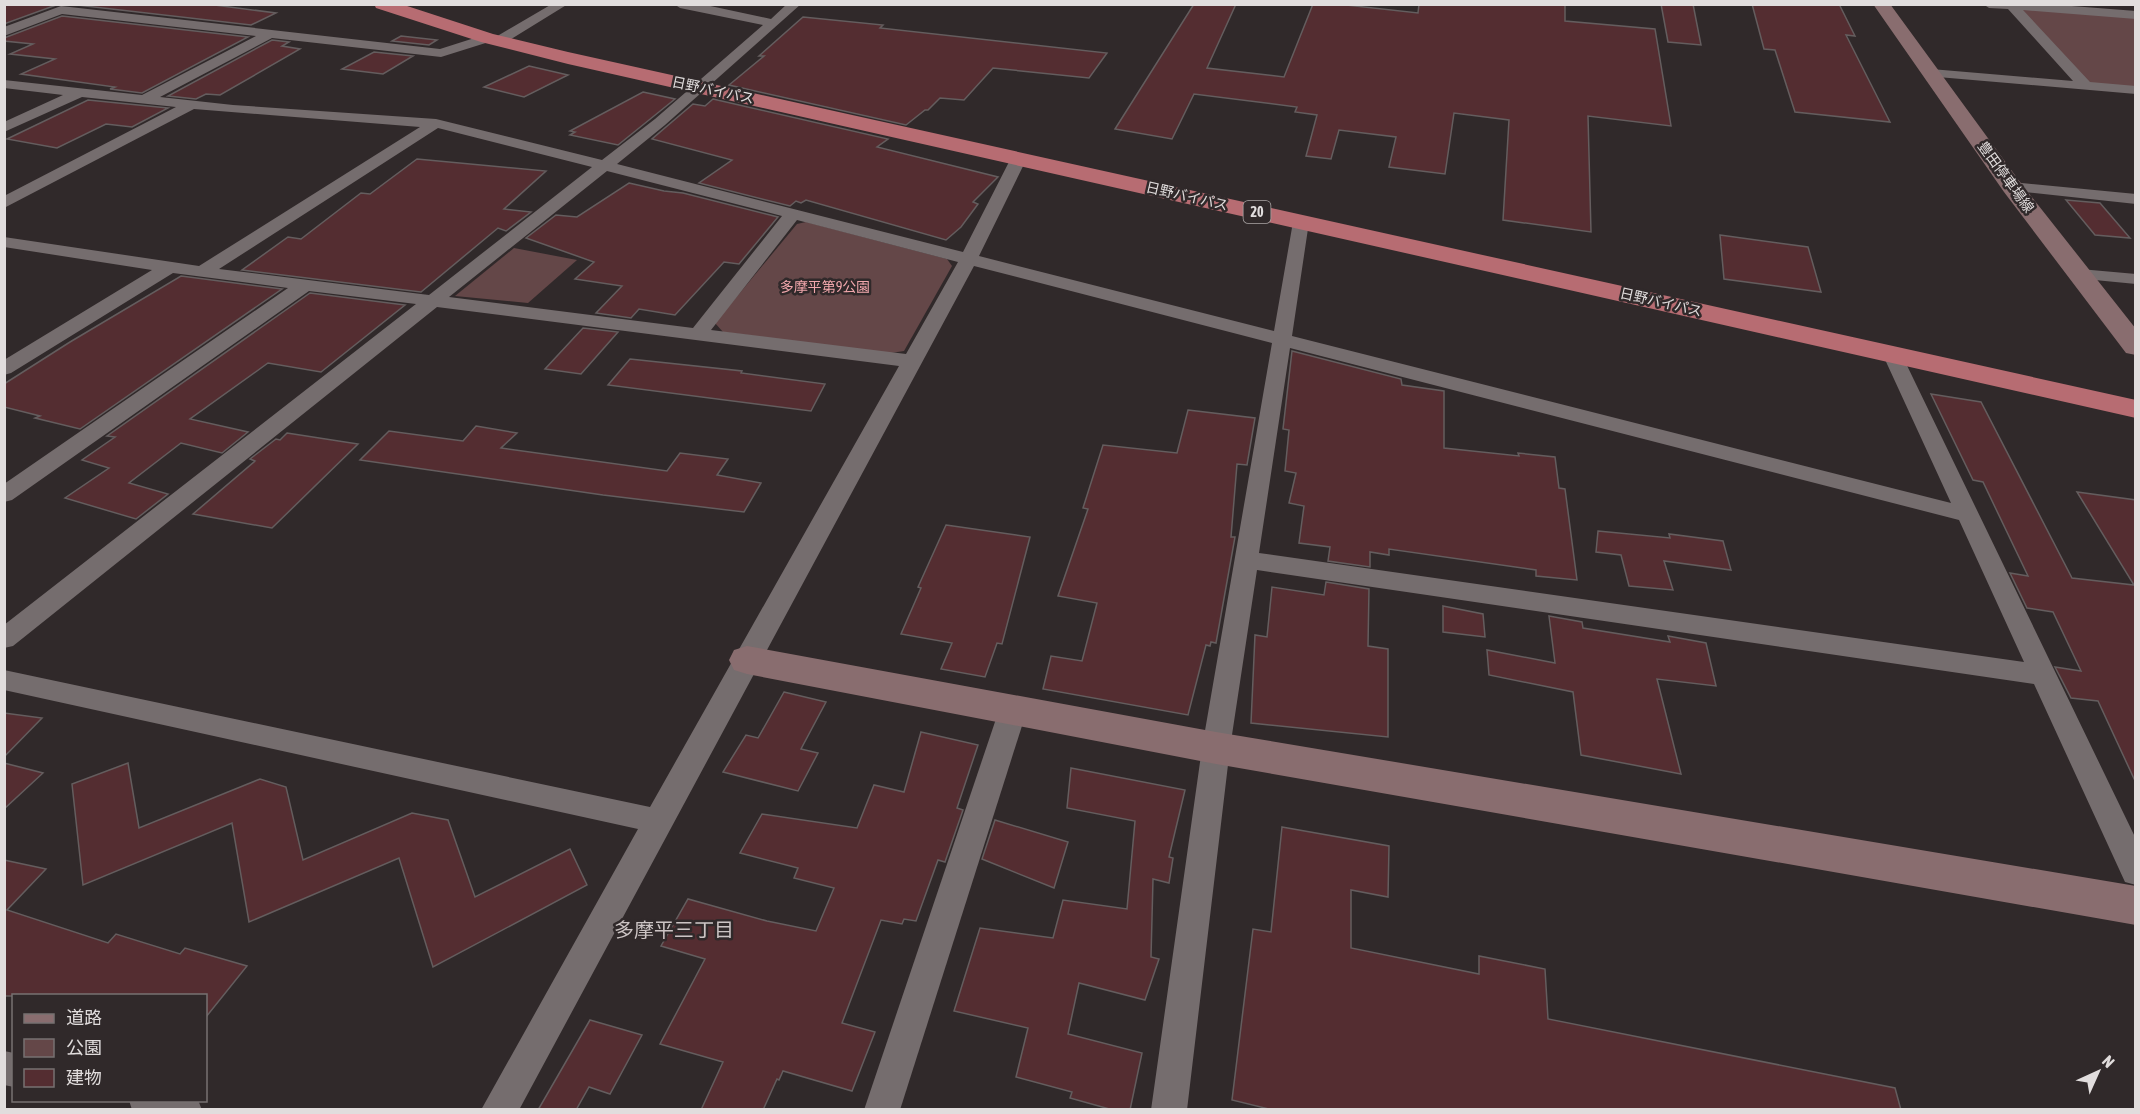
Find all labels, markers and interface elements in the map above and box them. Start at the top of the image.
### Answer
street label: 日野バイパス [670,73,756,107]
street label: 豊田停車場線 [1975,138,2037,216]
street label: 日野バイパス [1144,179,1230,213]
road number: 20 [1244,201,1270,223]
park label: 多摩平第9公園 [780,279,870,295]
street label: 日野バイパス [1618,285,1704,319]
district label: 多摩平三丁目 [614,918,734,941]
legend [12,994,207,1102]
text: 道路 [66,1007,102,1028]
text: 公園 [66,1037,102,1058]
north arrow [2068,1042,2128,1102]
text: N [2099,1052,2118,1071]
text: 建物 [66,1067,102,1088]

